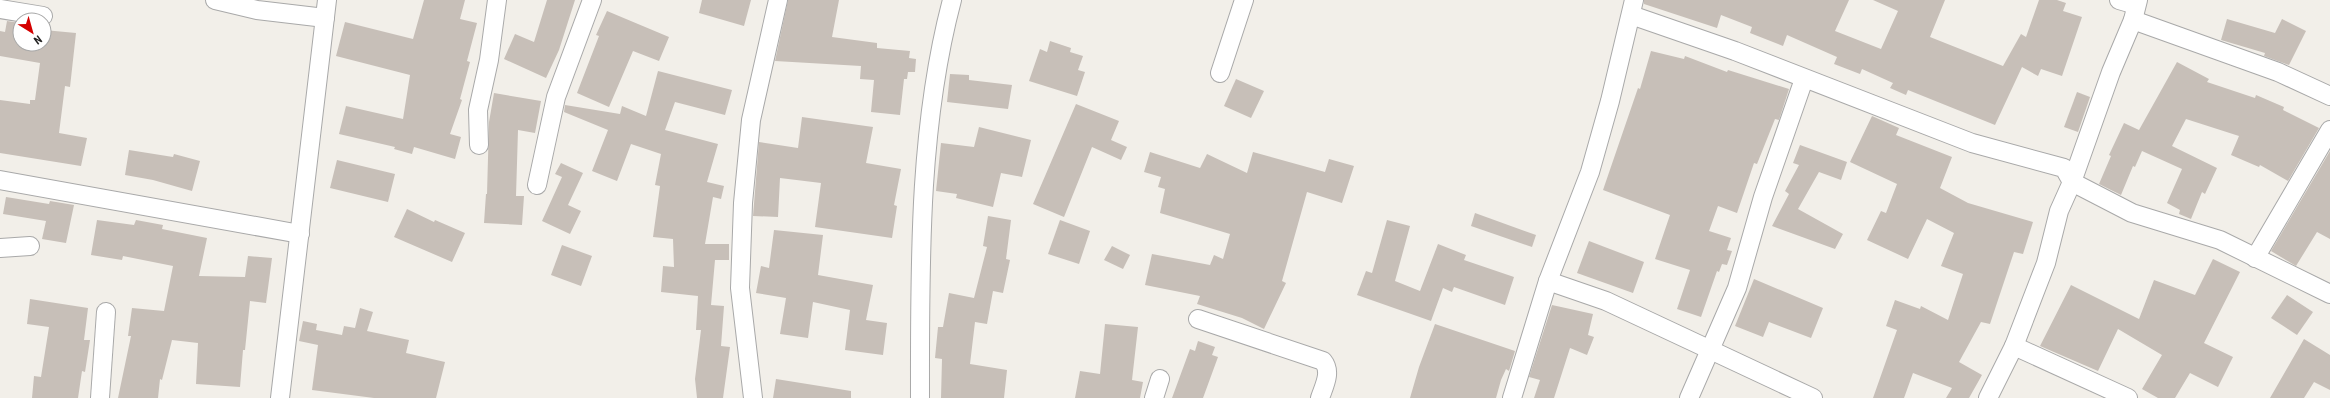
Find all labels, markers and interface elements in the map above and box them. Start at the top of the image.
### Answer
north arrow [12,12,52,52]
text: N [31,32,44,47]

